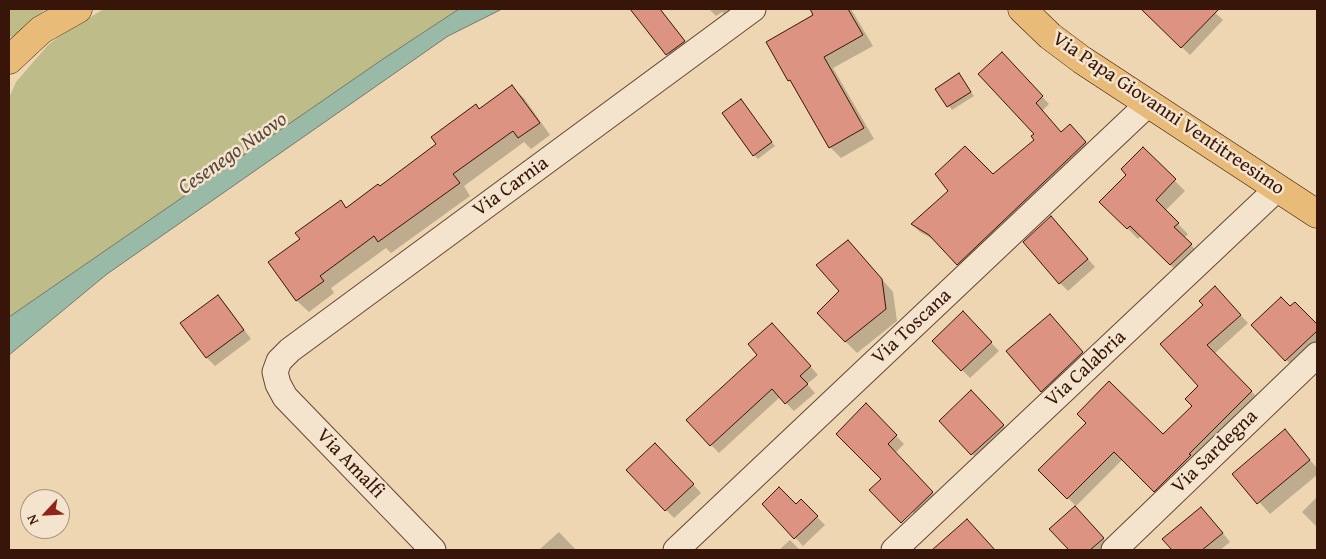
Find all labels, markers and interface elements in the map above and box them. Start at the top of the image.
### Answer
street label: Via Papa Giovanni Ventitreesimo [1047,27,1289,201]
water label: Cesenego Nuovo [174,107,292,201]
street label: Via Carnia [469,152,553,222]
street label: Via Toscana [867,284,957,370]
street label: Via Calabria [1041,326,1131,412]
street label: Via Sardegna [1167,405,1263,499]
street label: Via Amalfi [311,424,389,504]
north arrow [20,489,70,539]
text: N [21,511,43,528]

